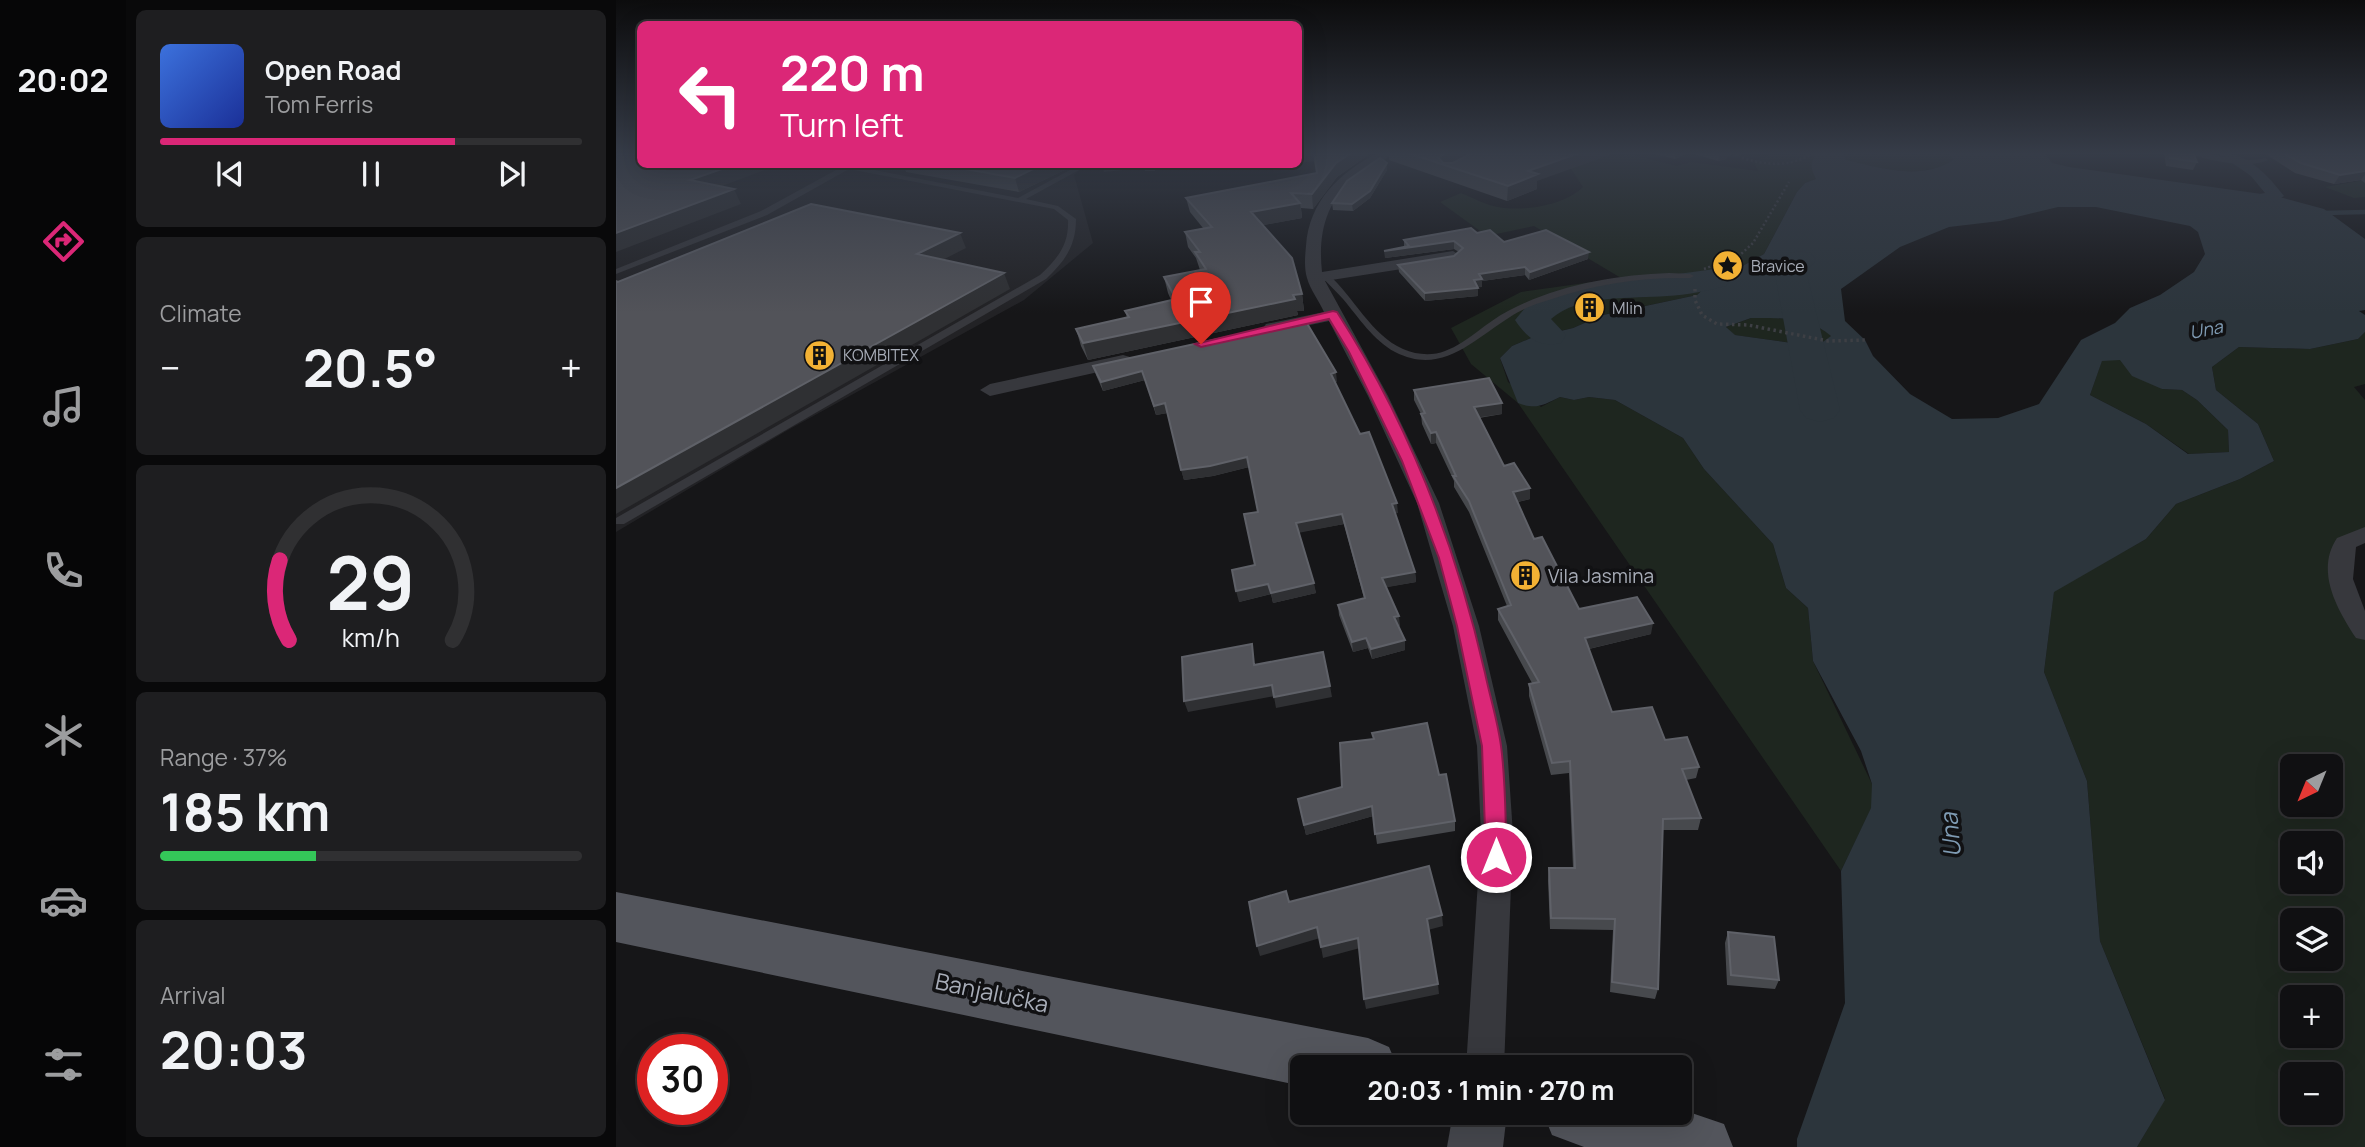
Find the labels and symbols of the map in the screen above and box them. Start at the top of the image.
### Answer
place icon: Bravice [1711,249,1745,283]
place label: Bravice [1751,255,1805,277]
pin [1171,272,1231,344]
building icon: Mlin [1572,291,1606,325]
place label: Mlin [1612,297,1642,319]
water label: Una [2187,314,2225,344]
building icon: KOMBITEX [803,338,837,372]
place label: KOMBITEX [843,344,919,366]
building icon: Vila Jasmina [1508,559,1542,593]
place label: Vila Jasmina [1548,563,1654,589]
north arrow [2280,754,2343,817]
water label: Una [1931,810,1968,859]
position arrow [1459,820,1533,894]
street label: Banjalučka [933,964,1052,1020]
speed limit sign: 30 [637,1034,728,1125]

